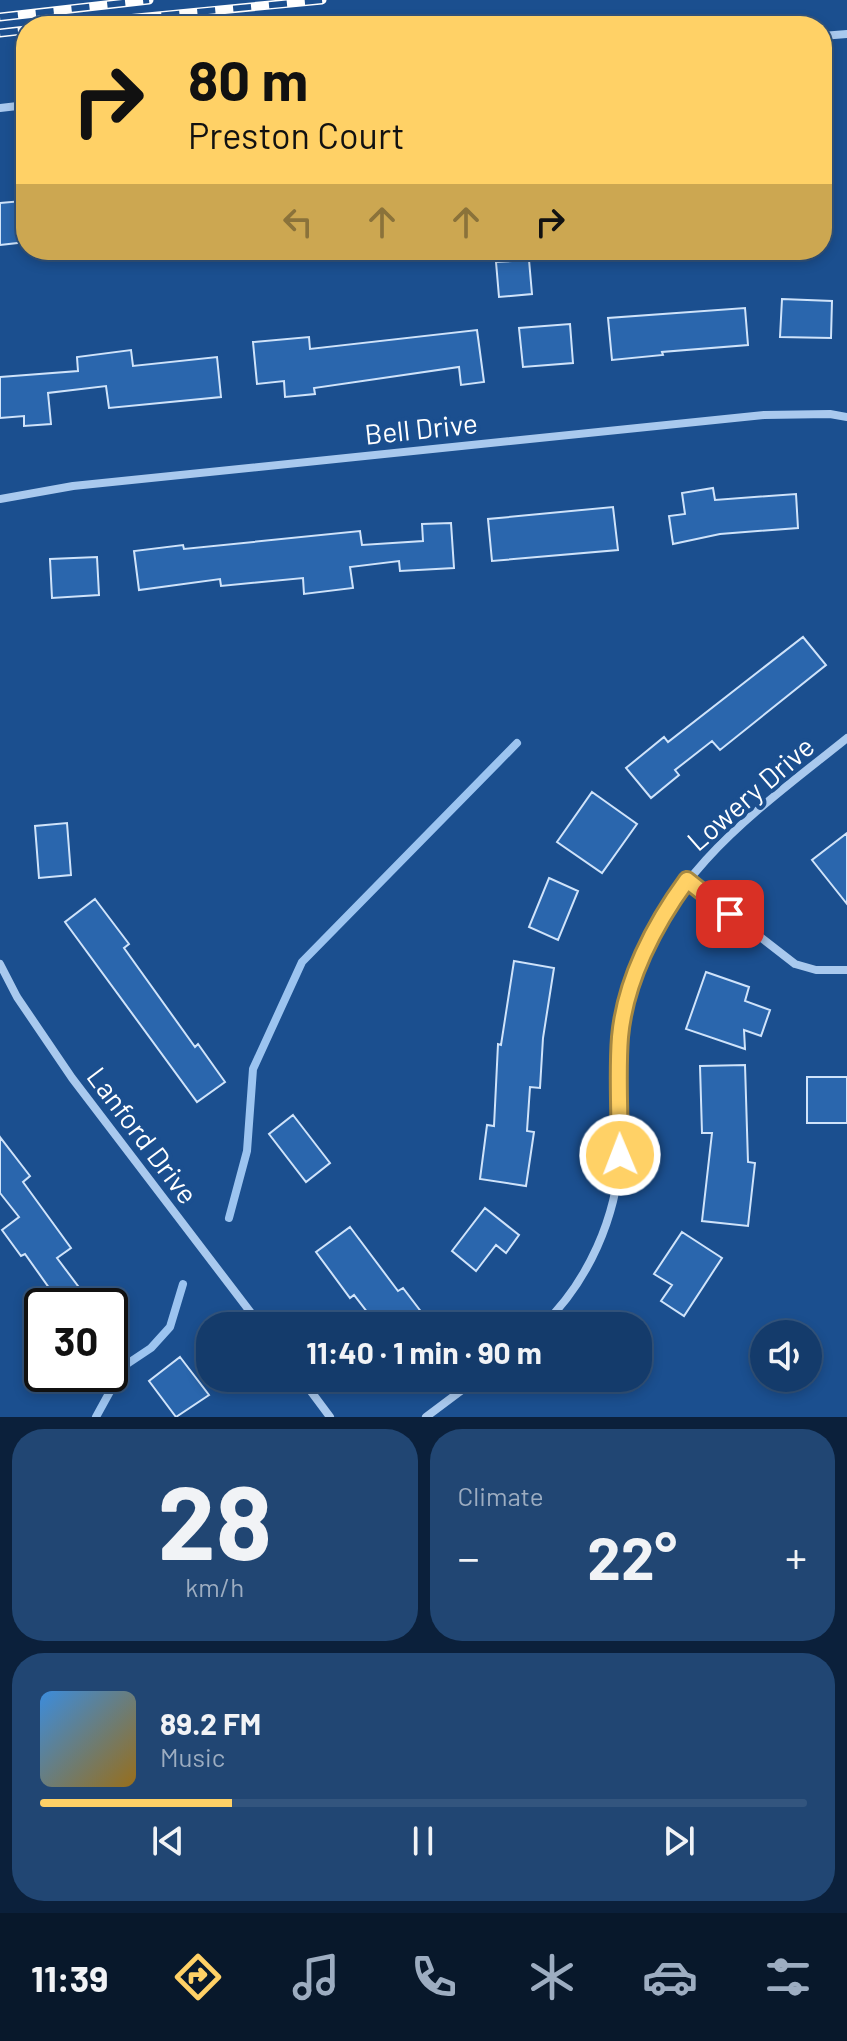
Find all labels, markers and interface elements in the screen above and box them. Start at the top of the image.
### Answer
text: 80 m [188,45,308,112]
icon: right [56,48,160,152]
text: Preston Court [188,113,405,156]
icon: left [276,200,320,244]
icon: ahead [360,200,404,244]
icon: ahead [444,200,488,244]
icon: right [528,200,572,244]
street label: Bell Drive [363,405,479,451]
street label: Lowery Drive [680,729,820,857]
pin [696,880,764,948]
icon: arrive [708,892,752,936]
street label: Lanford Drive [81,1060,205,1210]
position arrow [578,1113,662,1197]
speed limit sign: 30 [24,1288,128,1392]
map controls [750,1320,822,1392]
button: sound [750,1320,822,1392]
text: 11:40 · 1 min · 90 m [306,1334,542,1370]
text: 28 [157,1456,272,1581]
text: Climate [458,1480,544,1511]
text: 22° [587,1520,677,1592]
text: − [458,1530,480,1583]
text: + [785,1530,807,1583]
text: km/h [185,1571,244,1602]
text: 89.2 FM [160,1705,261,1741]
text: Music [160,1741,225,1772]
icon: previous [146,1819,190,1863]
icon: pause [401,1819,445,1863]
icon: next [657,1819,701,1863]
icon: directions [170,1949,226,2005]
icon: music [288,1949,344,2005]
icon: phone [406,1949,462,2005]
icon: climate [524,1949,580,2005]
icon: car [642,1949,698,2005]
icon: filters [760,1949,816,2005]
text: 11:39 [31,1956,108,1999]

